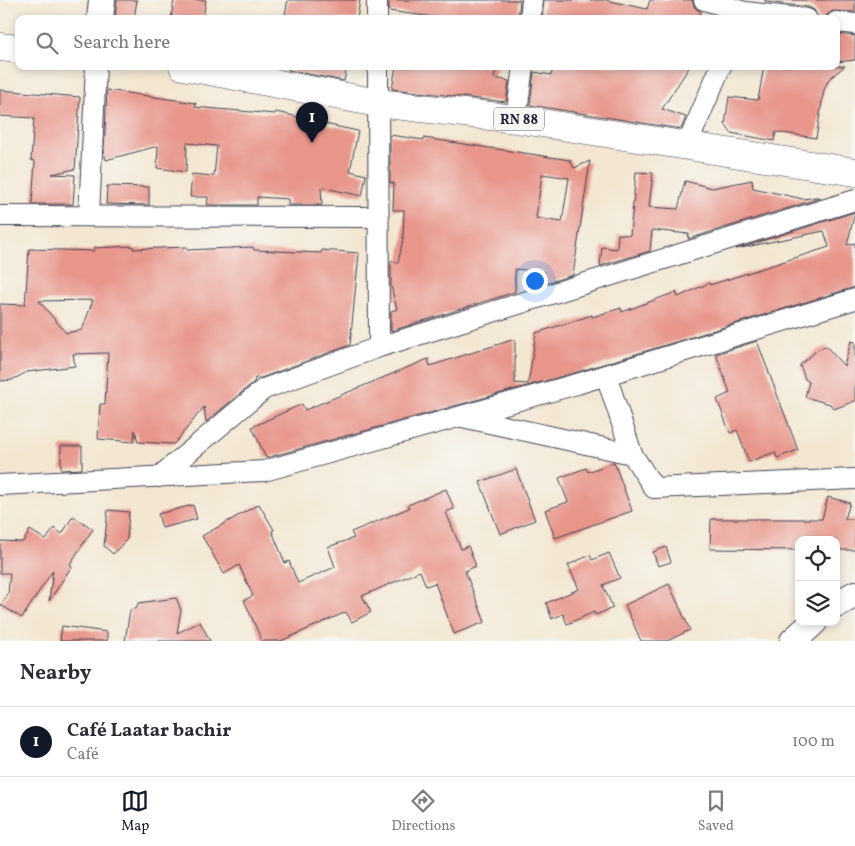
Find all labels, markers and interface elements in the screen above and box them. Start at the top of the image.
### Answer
search box [15,15,840,70]
icon: search [33,29,61,57]
text: Search here [73,30,170,56]
pin: 1 [296,102,328,143]
road number: RN 88 [494,108,544,130]
your location [522,268,548,294]
map controls [795,536,840,626]
button: locate [795,536,840,581]
button: layers [795,581,840,626]
text: Nearby [20,659,91,688]
text: Café Laatar bachir [67,718,231,744]
text: 1 [33,731,39,753]
text: 100 m [792,731,835,753]
text: Café [67,744,98,766]
tab: Map [121,787,149,836]
tab: Directions [391,787,456,836]
tab: Saved [698,787,734,836]

